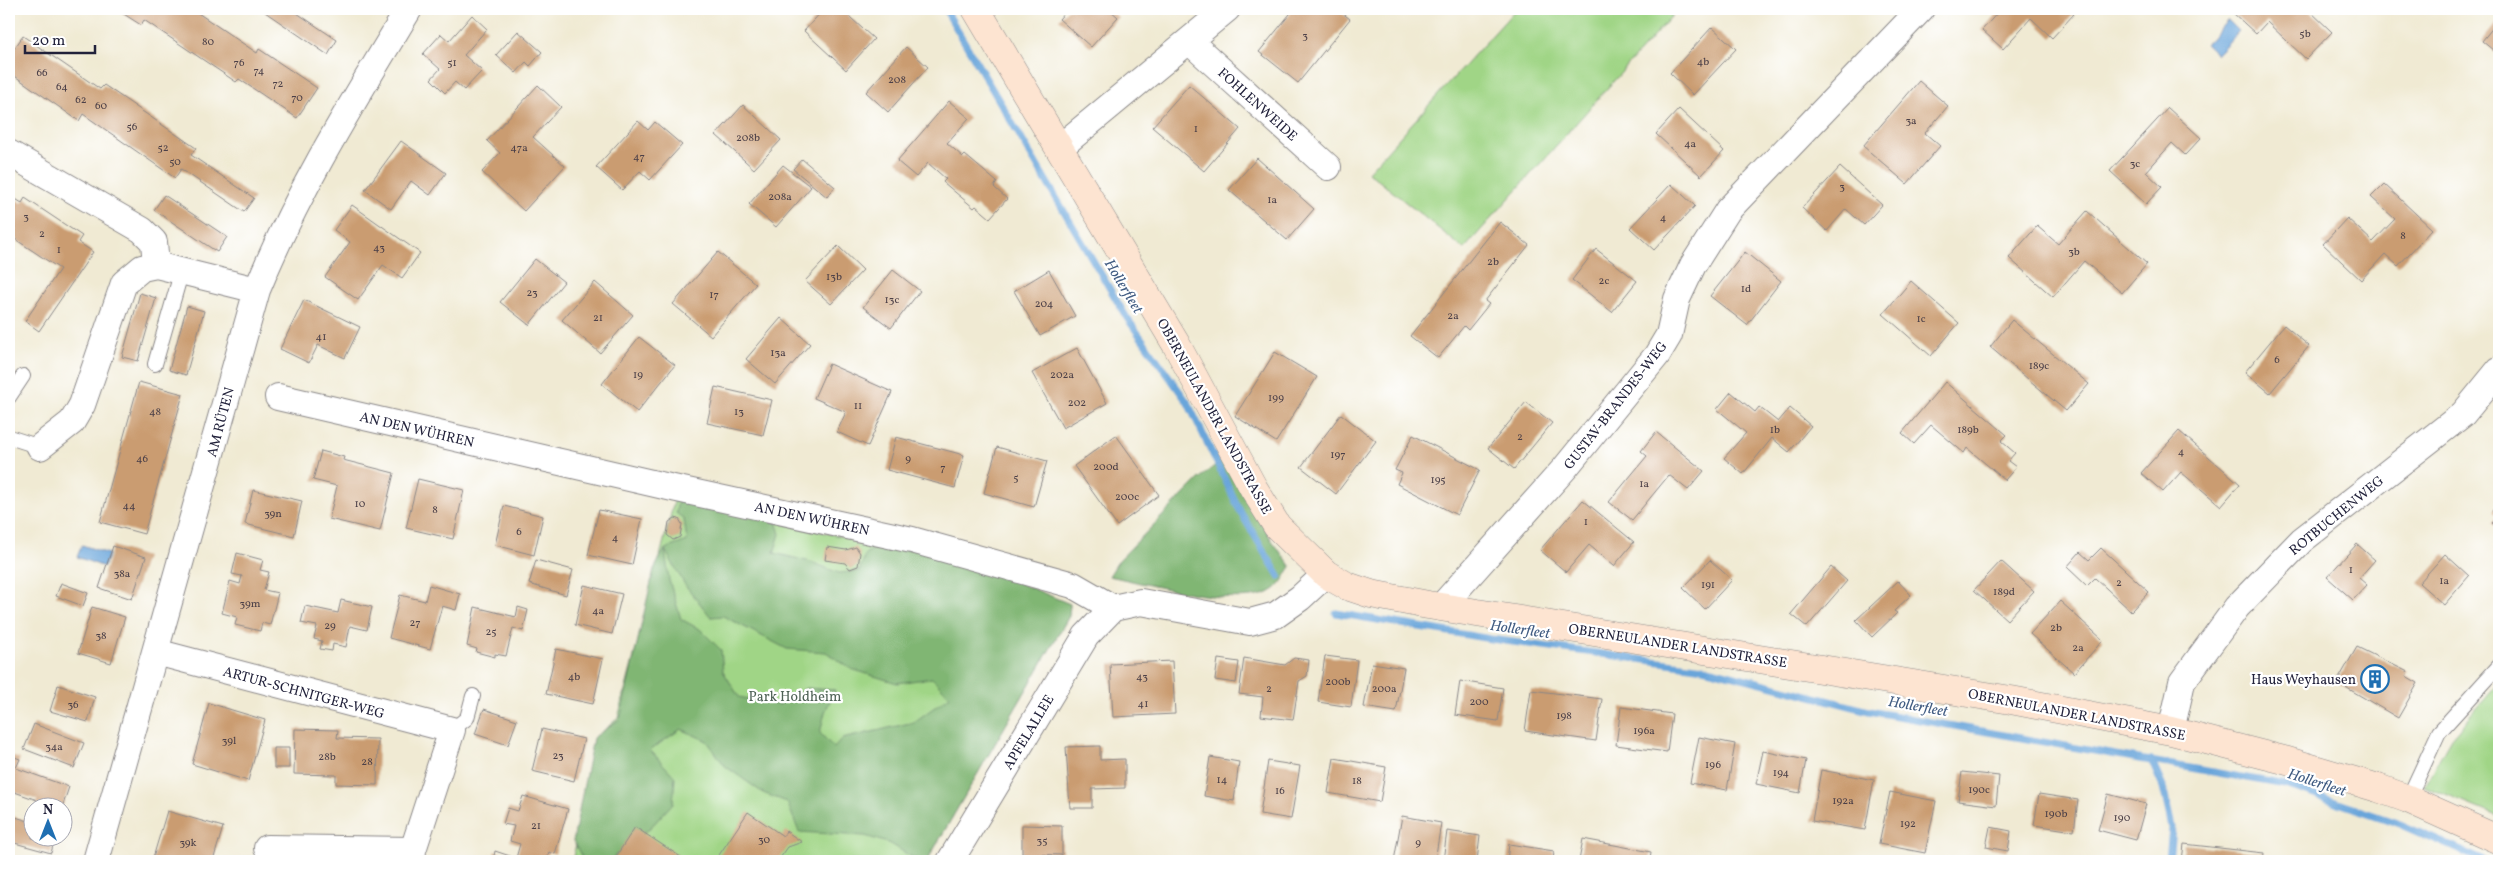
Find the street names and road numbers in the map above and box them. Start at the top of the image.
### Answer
street label: FOHLENWEIDE [1213,64,1301,146]
street label: OBERNEULANDER LANDSTRASSE [1152,316,1276,518]
street label: GUSTAV-BRANDES-WEG [1560,338,1672,474]
street label: AM RÜTEN [203,385,240,459]
street label: AN DEN WÜHREN [358,408,476,453]
street label: ROTBUCHENWEG [2286,472,2388,560]
street label: AN DEN WÜHREN [753,498,871,541]
street label: OBERNEULANDER LANDSTRASSE [1567,620,1788,673]
street label: ARTUR-SCHNITGER-WEG [221,663,387,724]
street label: OBERNEULANDER LANDSTRASSE [1966,685,2187,746]
street label: APFELALLEE [999,692,1059,774]

